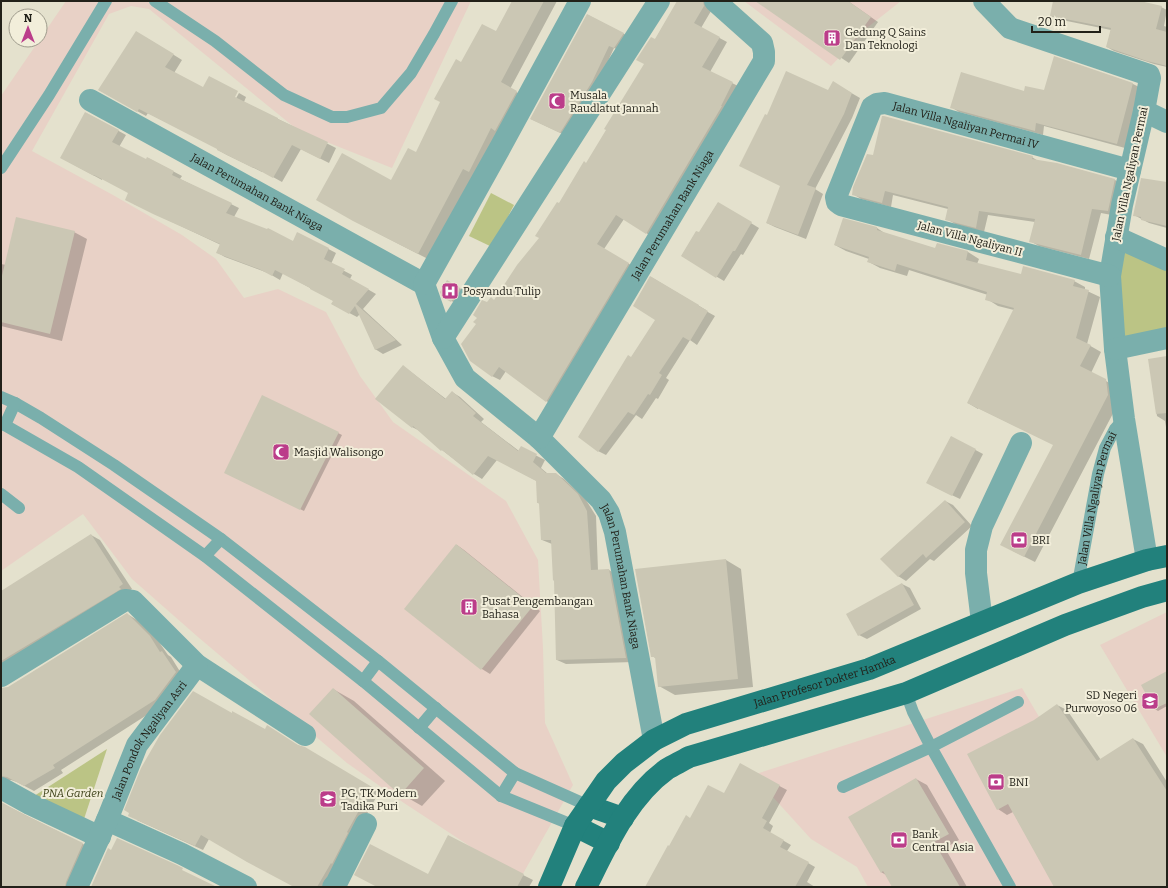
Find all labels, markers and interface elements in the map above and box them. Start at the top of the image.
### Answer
north arrow [8,8,48,48]
scale bar [1032,8,1100,34]
text: N [24,12,33,25]
text: 20 m [1038,15,1067,29]
place label: Gedung Q Sains Dan Teknologi [845,26,926,52]
building icon: Gedung Q Sains Dan Teknologi [822,28,842,48]
place label: Musala Raudlatut Jannah [570,89,659,115]
mosque icon: Musala Raudlatut Jannah [547,91,567,111]
street label: Jalan Villa Ngaliyan Permai IV [891,99,1041,151]
street label: Jalan Villa Ngaliyan Permai [1109,105,1151,243]
street label: Jalan Perumahan Bank Niaga [628,148,716,283]
street label: Jalan Perumahan Bank Niaga [188,150,325,234]
street label: Jalan Villa Ngaliyan II [915,219,1024,259]
hospital icon: Posyandu Tulip [440,281,460,301]
place label: Posyandu Tulip [463,285,541,298]
street label: Jalan Villa Ngaliyan Permai [1075,429,1119,567]
mosque icon: Masjid Walisongo [271,442,291,462]
place label: Masjid Walisongo [294,446,384,459]
street label: Jalan Perumahan Bank Niaga [598,500,643,650]
bank icon: BRI [1009,530,1029,550]
place label: BRI [1032,534,1050,547]
place label: Pusat Pengembangan Bahasa [482,595,593,621]
building icon: Pusat Pengembangan Bahasa [459,597,479,617]
street label: Jalan Profesor Dokter Hamka [751,652,897,710]
street label: Jalan Pondok Ngaliyan Asri [109,678,190,803]
place label: SD Negeri Purwoyoso 06 [1065,689,1138,715]
school or university icon: SD Negeri Purwoyoso 06 [1140,691,1160,711]
bank icon: BNI [986,772,1006,792]
place label: BNI [1009,776,1028,789]
park label: PNA Garden [43,787,104,800]
place label: PG, TK Modern Tadika Puri [341,787,417,813]
school or university icon: PG, TK Modern Tadika Puri [318,789,338,809]
place label: Bank Central Asia [912,828,974,854]
bank icon: Bank Central Asia [889,830,909,850]

